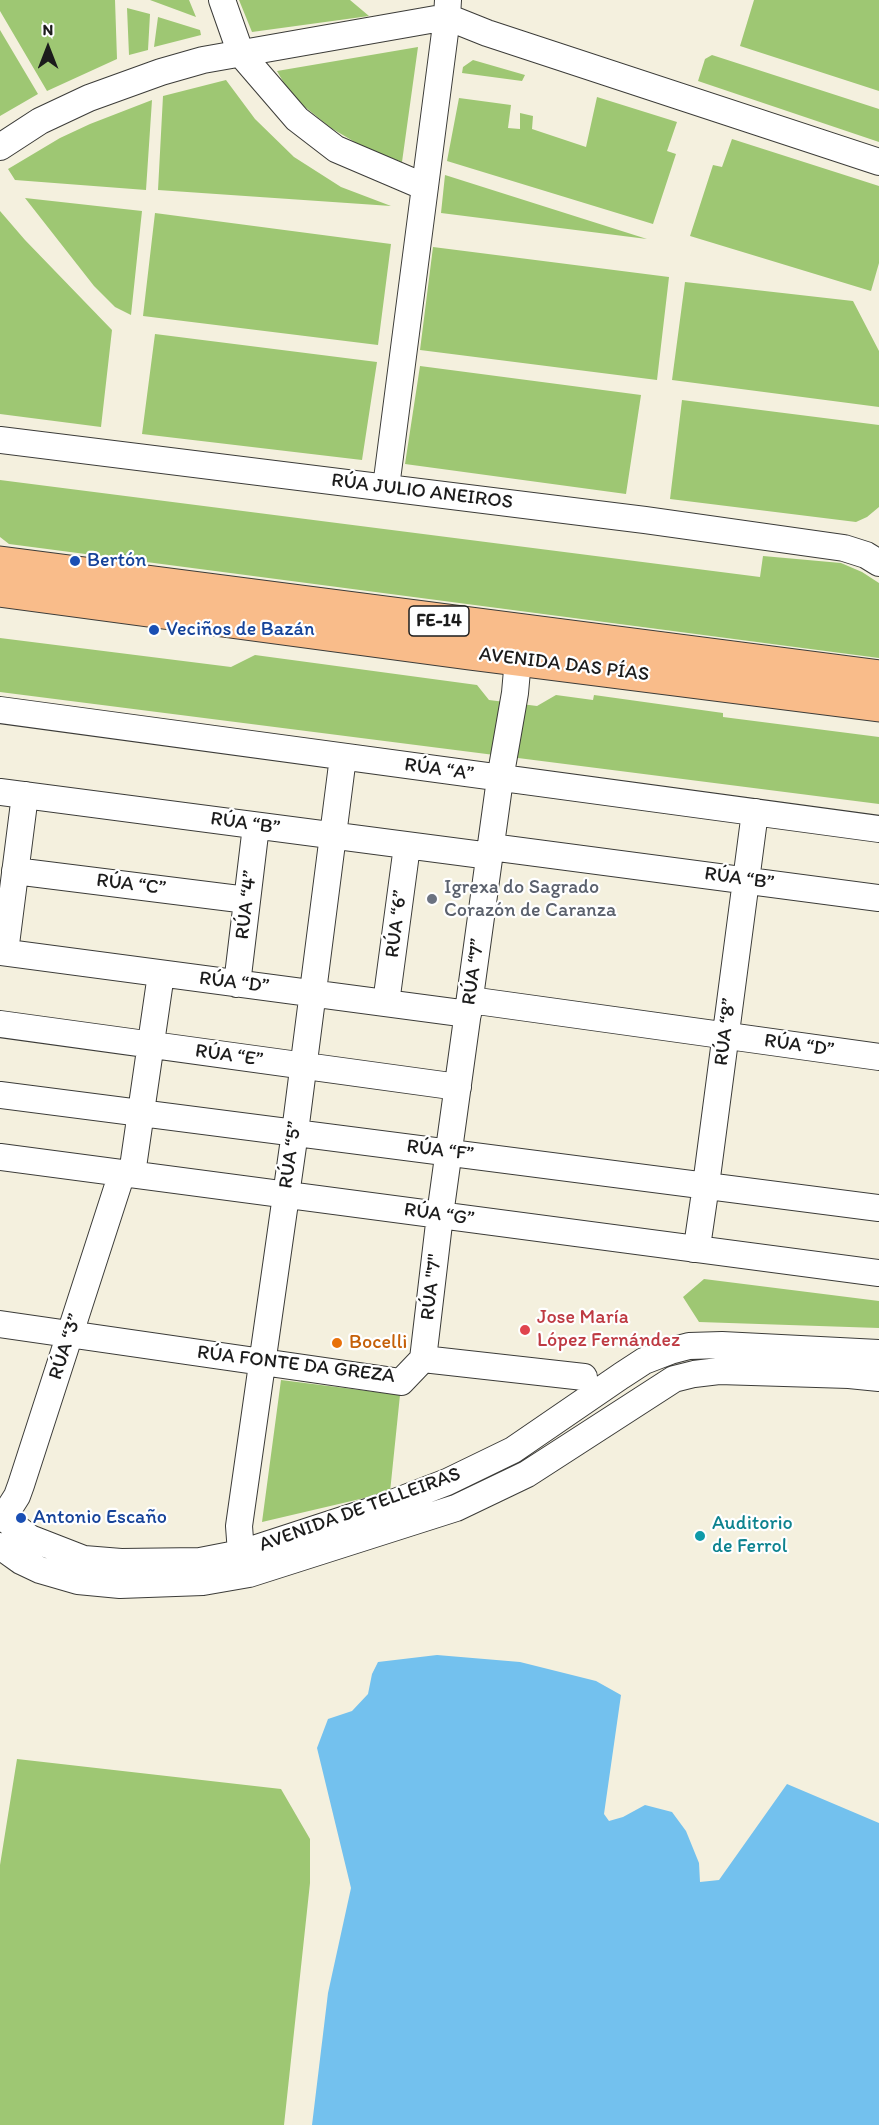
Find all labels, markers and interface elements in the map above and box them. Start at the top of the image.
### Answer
north arrow [18,18,78,78]
text: N [43,20,53,39]
street label: RÚA JULIO ANEIROS [330,469,514,515]
place label: Bertón [87,549,146,573]
marker: Bertón [68,554,82,568]
road number: FE-14 [409,606,469,636]
place label: Veciños de Bazán [166,618,315,642]
marker: Veciños de Bazán [147,623,161,637]
street label: AVENIDA DAS PÍAS [478,643,650,687]
street label: RÚA “A” [403,753,475,787]
street label: RÚA “B” [209,807,281,841]
street label: RÚA “B” [703,862,775,896]
street label: RÚA “C” [95,869,167,901]
street label: RÚA “4” [231,869,263,941]
place label: Igrexa do Sagrado Corazón de Caranza [444,876,616,923]
street label: RÚA “6” [381,889,413,959]
marker: Igrexa do Sagrado Corazón de Caranza [425,892,439,906]
street label: RÚA “7” [457,937,491,1007]
street label: RÚA “D” [198,967,270,999]
street label: RÚA “8” [710,997,742,1067]
street label: RÚA “D” [763,1029,835,1063]
street label: RÚA “E” [194,1039,264,1073]
street label: RÚA “5” [274,1120,308,1190]
street label: RÚA “F” [405,1135,475,1167]
street label: RÚA “G” [402,1198,476,1232]
street label: RÚA "7" [416,1252,448,1322]
place label: Jose María López Fernández [537,1306,680,1353]
street label: RÚA “3” [44,1311,88,1383]
marker: Jose María López Fernández [518,1323,532,1337]
place label: Bocelli [349,1331,407,1355]
marker: Bocelli [330,1336,344,1350]
street label: RÚA FONTE DA GREZA [196,1341,396,1389]
street label: AVENIDA DE TELLEIRAS [256,1462,464,1558]
place label: Antonio Escaño [33,1506,167,1530]
marker: Antonio Escaño [14,1511,28,1525]
place label: Auditorio de Ferrol [712,1512,793,1559]
marker: Auditorio de Ferrol [693,1529,707,1543]

